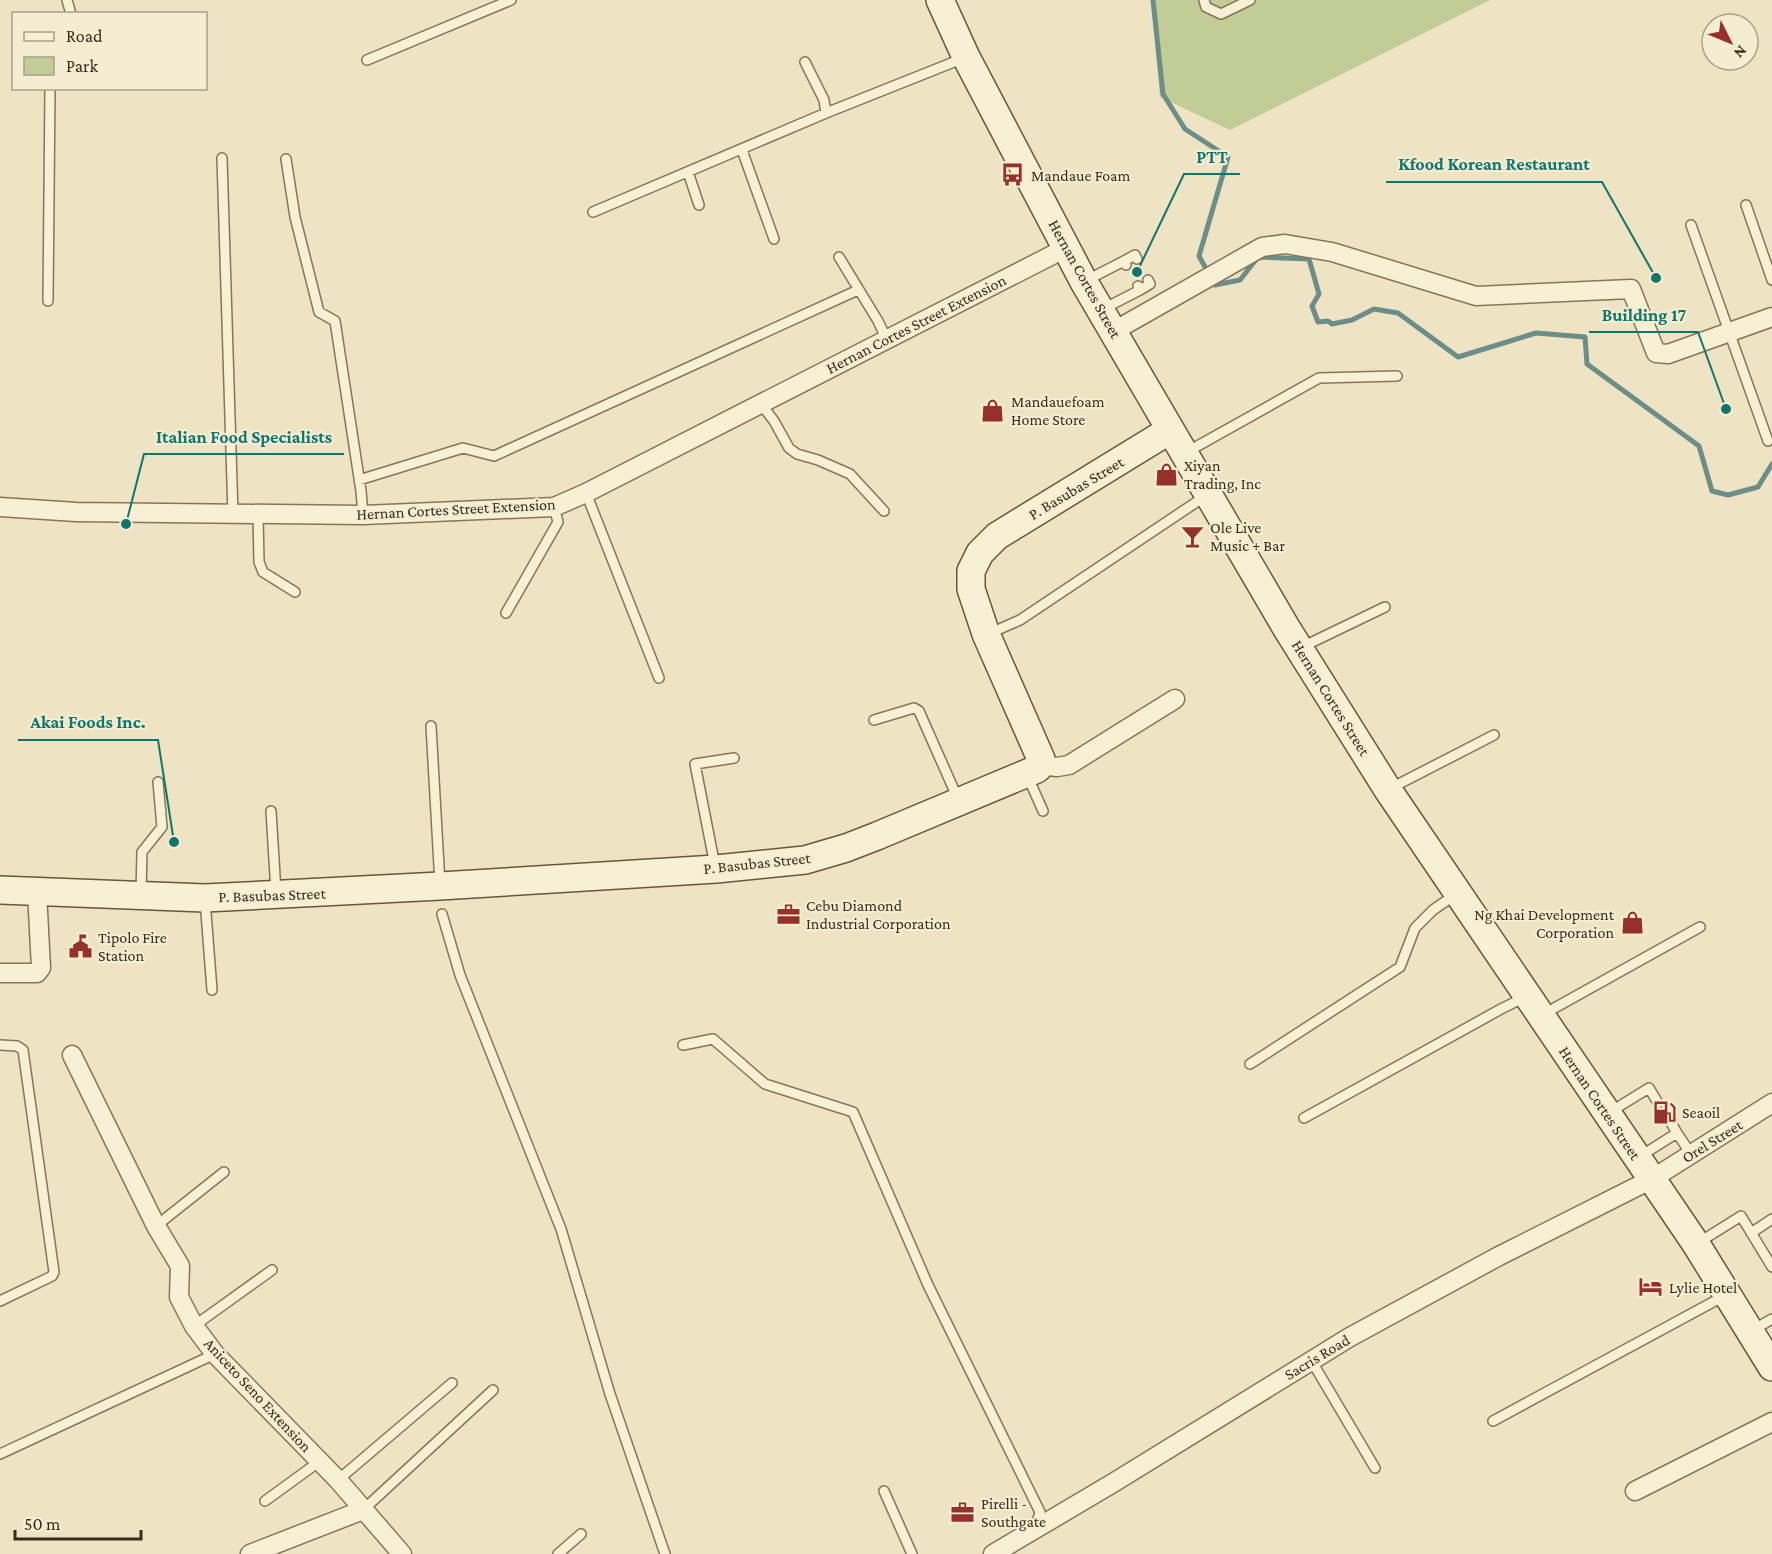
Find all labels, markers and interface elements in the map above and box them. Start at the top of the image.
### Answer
legend [12,12,207,90]
north arrow [1700,12,1760,72]
text: Road [66,26,103,46]
text: N [1731,42,1751,62]
text: Park [66,56,98,76]
callout: PTT [1184,138,1240,174]
callout: Kfood Korean Restaurant [1386,146,1602,182]
text: PTT [1196,147,1228,167]
text: Kfood Korean Restaurant [1398,154,1590,174]
bus stop icon: Mandaue Foam [1000,162,1026,188]
place label: Mandaue Foam [1031,167,1131,184]
street label: Hernan Cortes Street [1045,217,1125,342]
street label: Hernan Cortes Street Extension [823,271,1009,377]
callout: Building 17 [1589,296,1698,332]
text: Building 17 [1602,305,1687,325]
place label: Mandauefoam Home Store [1011,393,1105,428]
shop icon: Mandauefoam Home Store [980,397,1006,423]
callout: Italian Food Specialists [144,418,344,454]
text: Italian Food Specialists [156,427,332,447]
street label: P. Basubas Street [1026,453,1127,523]
place label: Xiyan Trading, Inc [1184,457,1261,493]
shop icon: Xiyan Trading, Inc [1153,461,1179,487]
street label: Hernan Cortes Street Extension [356,495,556,523]
place label: Ole Live Music + Bar [1210,519,1285,554]
bar icon: Ole Live Music + Bar [1179,523,1205,549]
street label: Hernan Cortes Street [1289,637,1374,759]
callout: Akai Foods Inc. [18,704,158,740]
text: Akai Foods Inc. [29,712,146,732]
street label: P. Basubas Street [703,849,812,877]
street label: P. Basubas Street [218,885,327,905]
place label: Cebu Diamond Industrial Corporation [806,897,951,933]
office icon: Cebu Diamond Industrial Corporation [775,901,801,927]
place label: Ng Khai Development Corporation [1474,906,1615,942]
shop icon: Ng Khai Development Corporation [1619,910,1645,936]
place label: Tipolo Fire Station [98,929,167,964]
public building icon: Tipolo Fire Station [67,933,93,959]
street label: Hernan Cortes Street [1556,1043,1645,1163]
fuel station icon: Seaoil [1651,1099,1677,1125]
place label: Seaoil [1682,1104,1720,1121]
street label: Orel Street [1679,1115,1746,1166]
hotel icon: Lylie Hotel [1638,1274,1664,1300]
place label: Lylie Hotel [1669,1279,1737,1297]
street label: Sacris Road [1281,1331,1353,1383]
street label: Aniceto Seno Extension [201,1335,315,1456]
place label: Pirelli - Southgate [981,1495,1046,1531]
office icon: Pirelli - Southgate [950,1499,976,1525]
scale bar [15,1503,141,1541]
text: 50 m [24,1514,61,1534]

